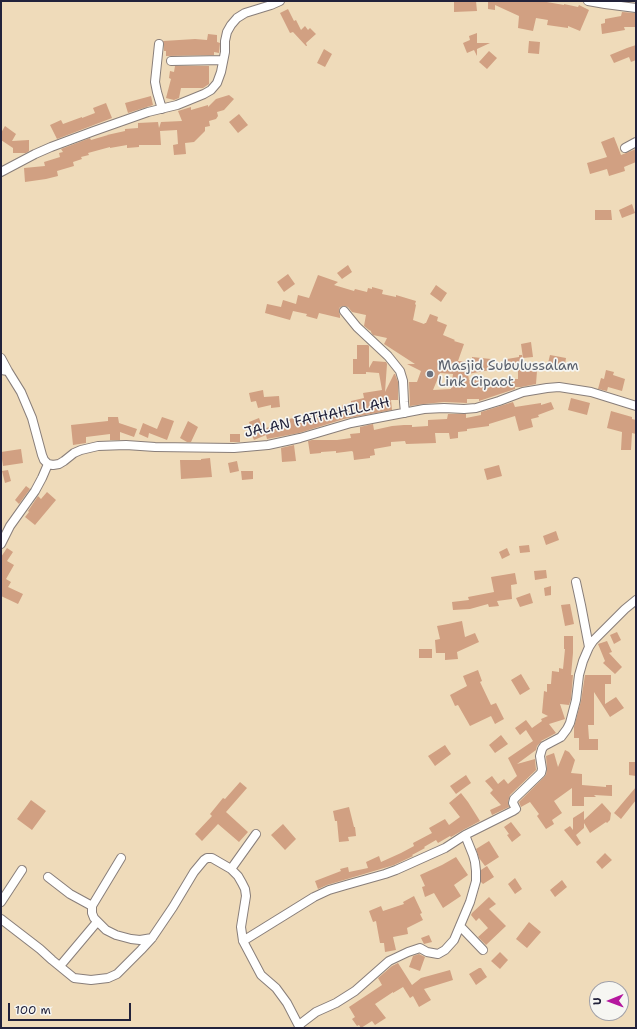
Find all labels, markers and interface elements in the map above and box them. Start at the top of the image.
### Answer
place label: Masjid Subulussalam Link Cipaot [438,358,579,390]
marker: Masjid Subulussalam Link Cipaot [425,369,435,379]
street label: JALAN FATHAHILLAH [243,394,391,442]
north arrow [589,981,629,1021]
scale bar [10,995,133,1021]
text: U [590,997,605,1005]
text: 100 m [15,1002,51,1018]

